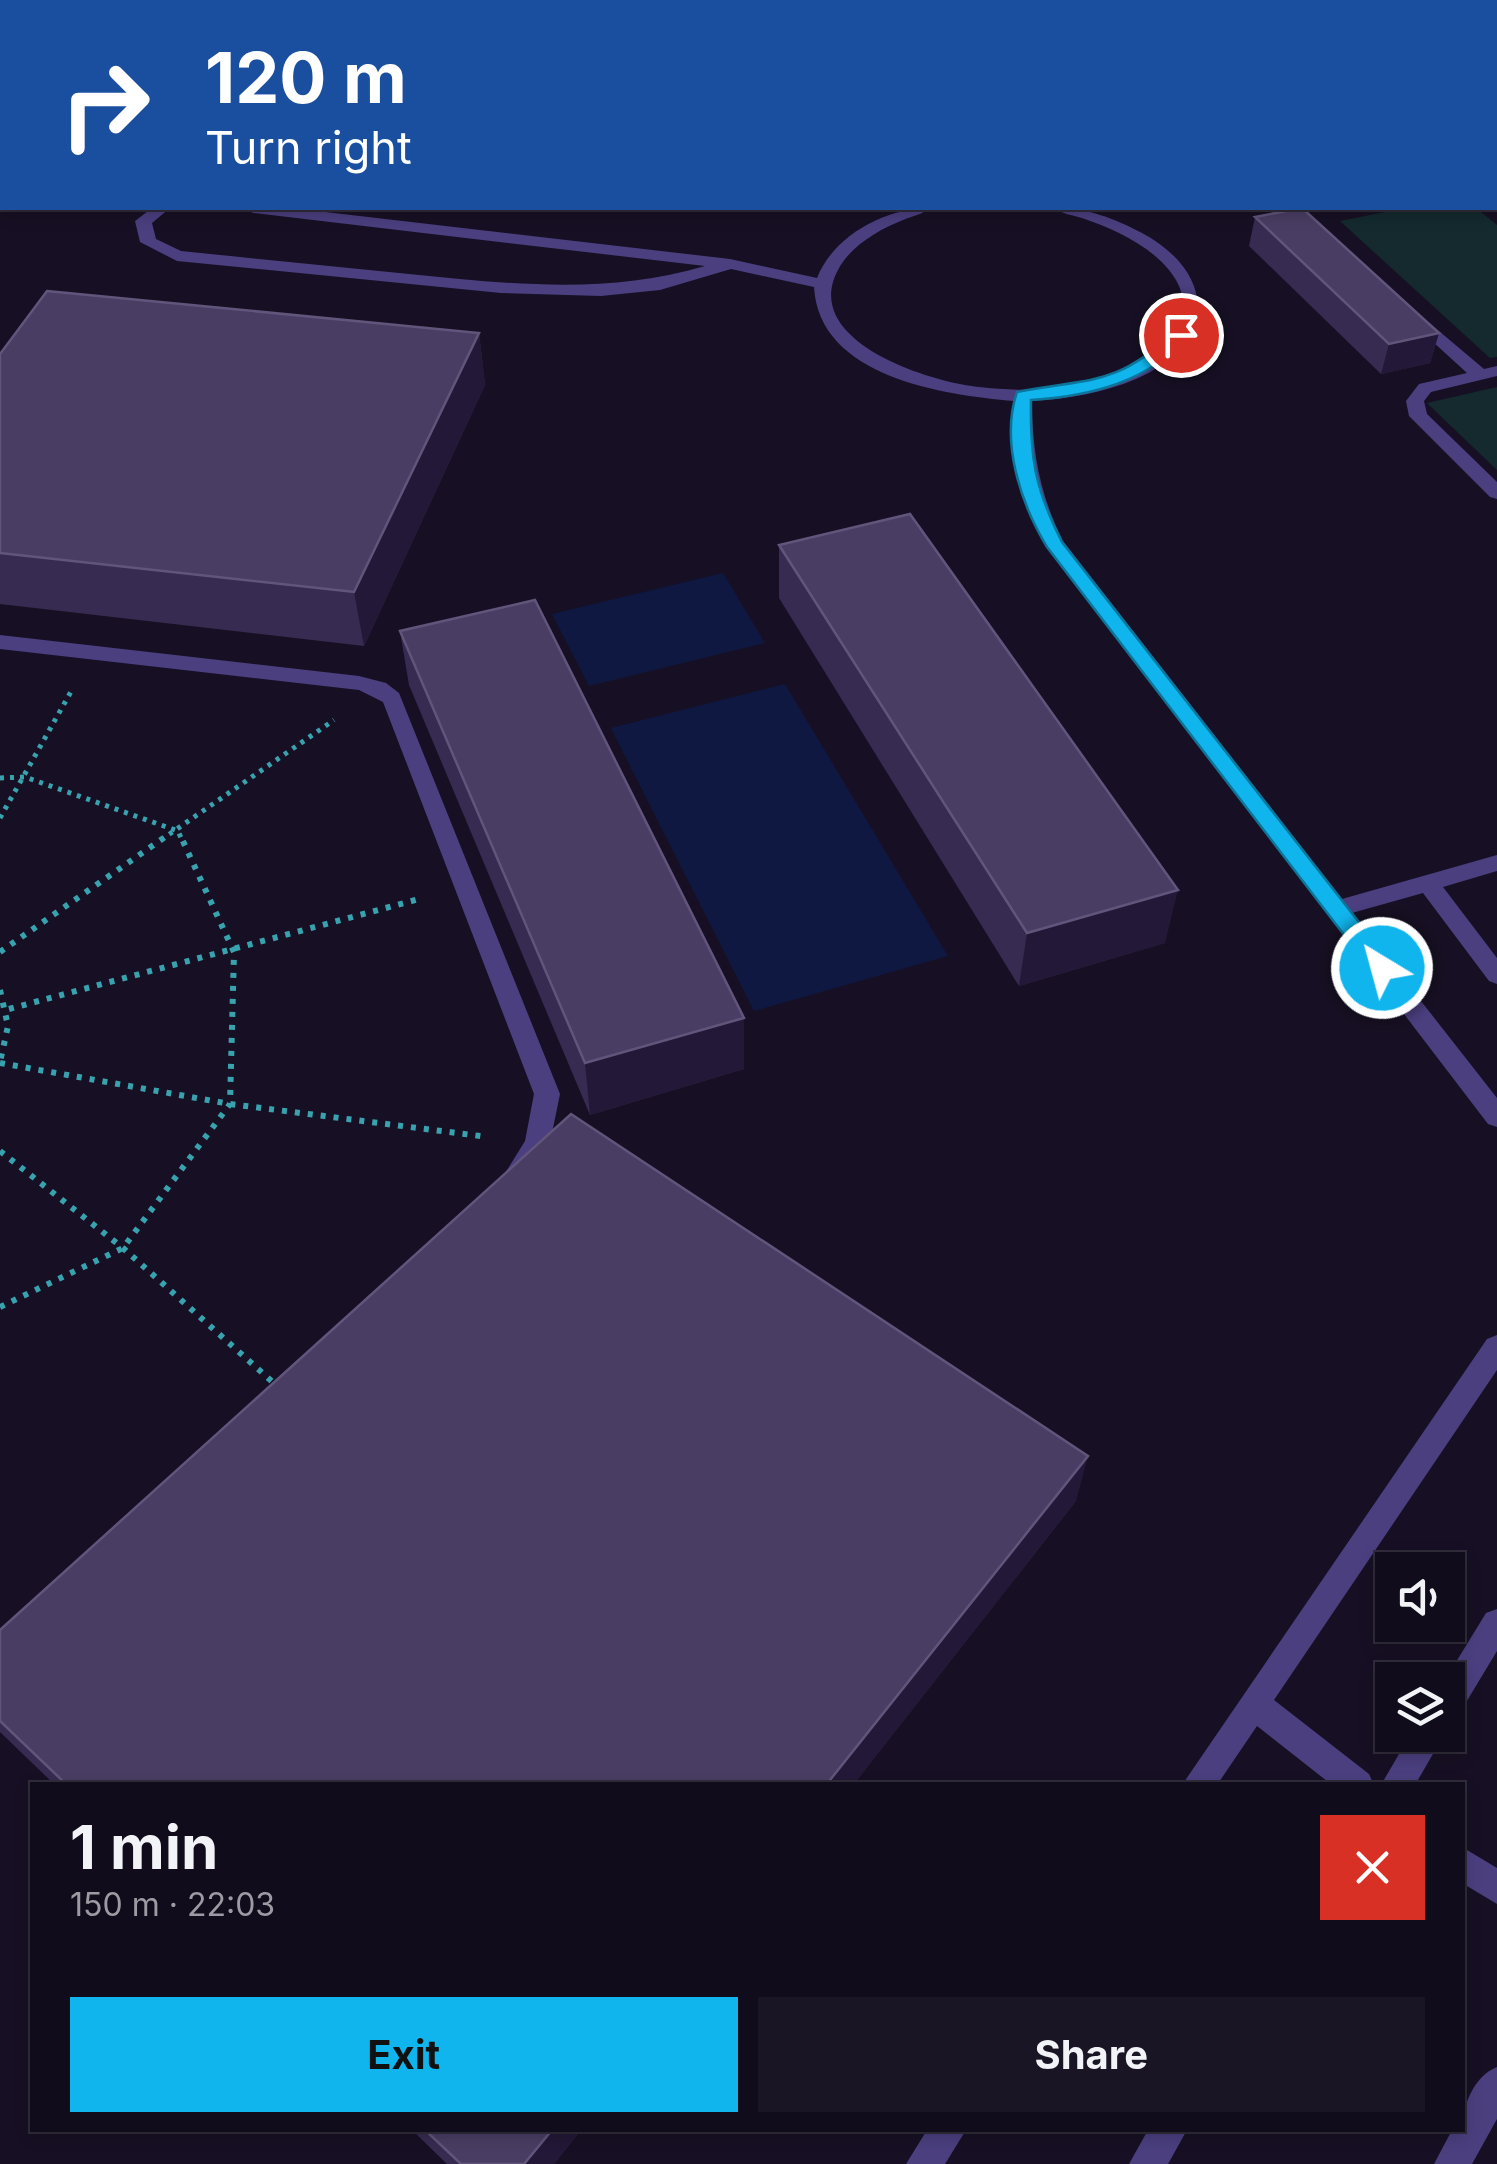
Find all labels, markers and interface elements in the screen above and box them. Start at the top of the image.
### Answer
text: 120 m [205,35,407,120]
icon: right [40,40,170,170]
text: Turn right [205,120,412,175]
pin [1139,293,1224,378]
icon: arrive [1154,308,1209,363]
position arrow [1330,916,1434,1020]
map controls [1375,1552,1465,1752]
button: sound [1375,1552,1465,1642]
button: layers [1375,1662,1465,1752]
text: 1 min [70,1811,218,1883]
button: close [1320,1815,1425,1920]
text: 150 m · 22:03 [70,1885,275,1924]
button: Exit [70,1997,738,2112]
button: Share [758,1997,1425,2112]

